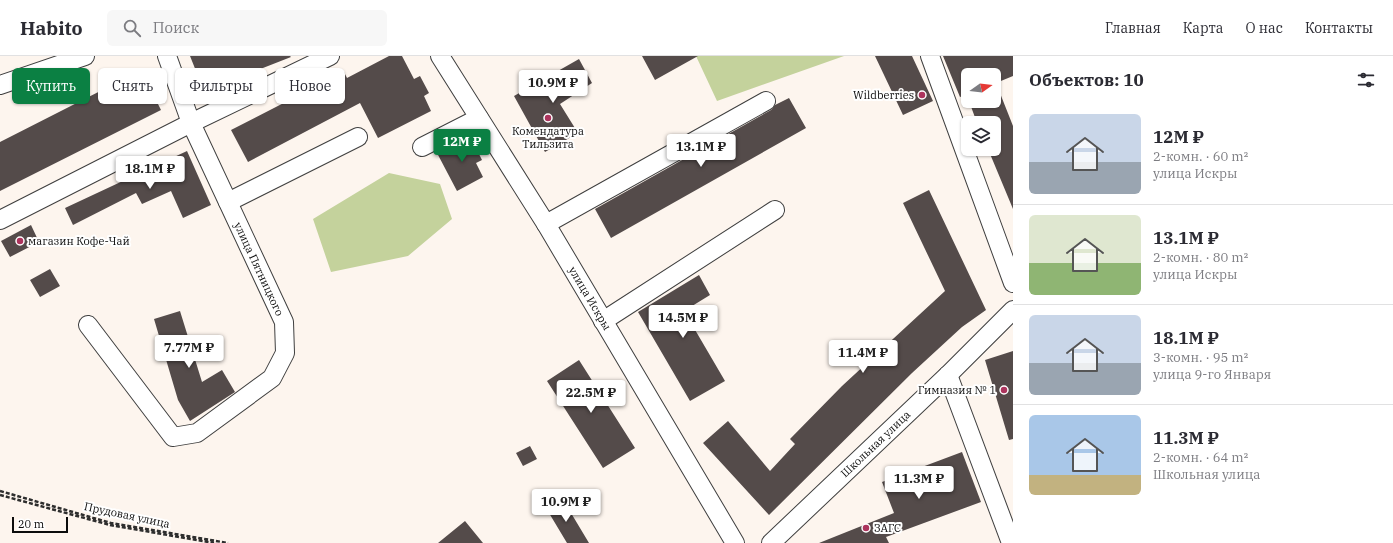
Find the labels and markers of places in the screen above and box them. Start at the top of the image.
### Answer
pin: 10.9M ₽ [516,70,590,104]
place label: Wildberries [853,88,914,102]
marker: Wildberries [917,90,927,100]
marker: Комендатура Тильзита [543,113,553,123]
place label: Комендатура Тильзита [512,124,584,151]
pin: 12M ₽ [434,129,490,163]
pin: 13.1M ₽ [664,134,738,168]
pin: 18.1M ₽ [113,156,187,190]
place label: магазин Кофе-Чай [28,234,130,248]
marker: магазин Кофе-Чай [15,236,25,246]
pin: 14.5M ₽ [646,305,720,339]
pin: 7.77M ₽ [152,335,226,369]
pin: 11.4M ₽ [826,340,900,374]
pin: 22.5M ₽ [554,380,628,414]
place label: Гимназия № 1 [918,383,996,397]
marker: Гимназия № 1 [999,385,1009,395]
pin: 11.3M ₽ [882,466,956,500]
pin: 10.9M ₽ [529,489,603,523]
place label: ЗАГС [874,521,901,535]
marker: ЗАГС [861,523,871,533]

